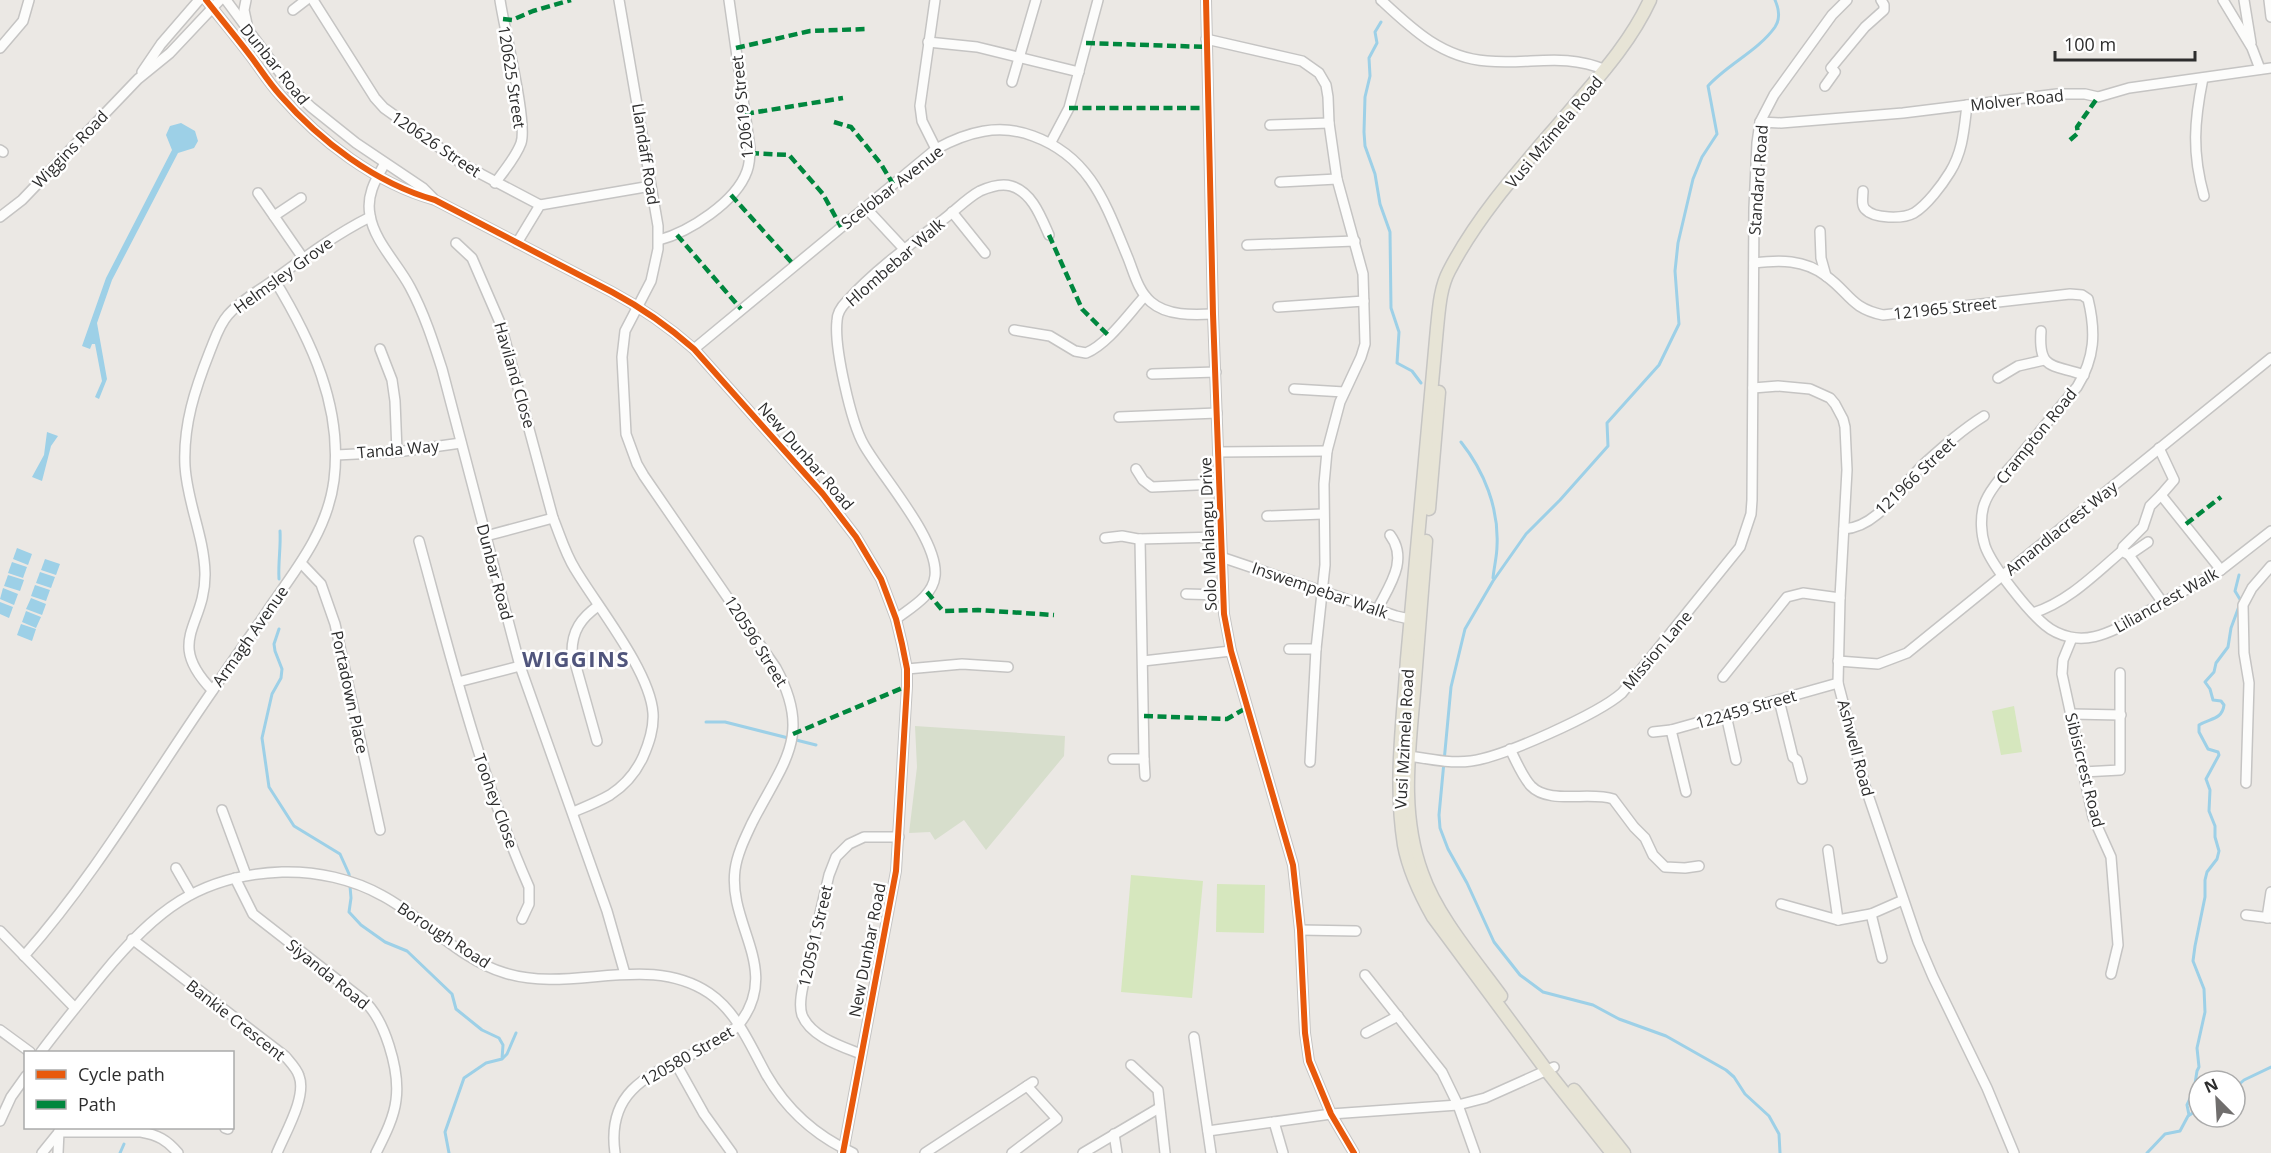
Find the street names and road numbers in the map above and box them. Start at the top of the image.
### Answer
street label: Dunbar Road [235,19,315,109]
street label: 120625 Street [493,24,531,130]
street label: 120619 Street [726,54,758,160]
street label: Vusi Mzimela Road [1501,71,1607,193]
street label: Molver Road [1969,84,2065,116]
street label: Llandaff Road [627,101,665,207]
street label: Wiggins Road [27,105,113,193]
street label: 120626 Street [387,106,485,182]
street label: Standard Road [1743,124,1773,236]
street label: Scelobar Avenue [836,140,948,234]
street label: Hlombebar Walk [841,212,950,311]
street label: Helmsley Grove [229,232,337,318]
street label: 121965 Street [1892,292,1998,324]
street label: Haviland Close [489,319,541,431]
street label: Crampton Road [1990,383,2082,489]
street label: New Dunbar Road [753,397,859,515]
street label: 121966 Street [1870,432,1960,520]
street label: Tanda Way [356,434,441,464]
street label: Solo Mahlangu Drive [1194,457,1222,611]
street label: Amandlacrest Way [2000,475,2123,580]
street label: Dunbar Road [472,521,518,623]
street label: Inswempebar Walk [1249,556,1391,624]
street label: Liliancrest Walk [2110,562,2223,638]
street label: Armagh Avenue [207,581,293,691]
street label: 120596 Street [719,591,793,691]
street label: Mission Lane [1617,606,1697,694]
street label: Portadown Place [326,628,374,756]
street label: Vusi Mzimela Road [1389,668,1419,810]
street label: 122459 Street [1693,684,1799,734]
street label: Ashwell Road [1833,697,1879,799]
street label: Sibisicrest Road [2060,711,2110,829]
street label: Toohey Close [469,751,523,851]
street label: New Dunbar Road [843,881,891,1019]
street label: 120591 Street [793,883,837,989]
street label: Borough Road [393,897,495,973]
street label: Siyanda Road [282,934,374,1014]
street label: Bankie Crescent [182,974,290,1066]
street label: 120580 Street [637,1020,738,1091]

